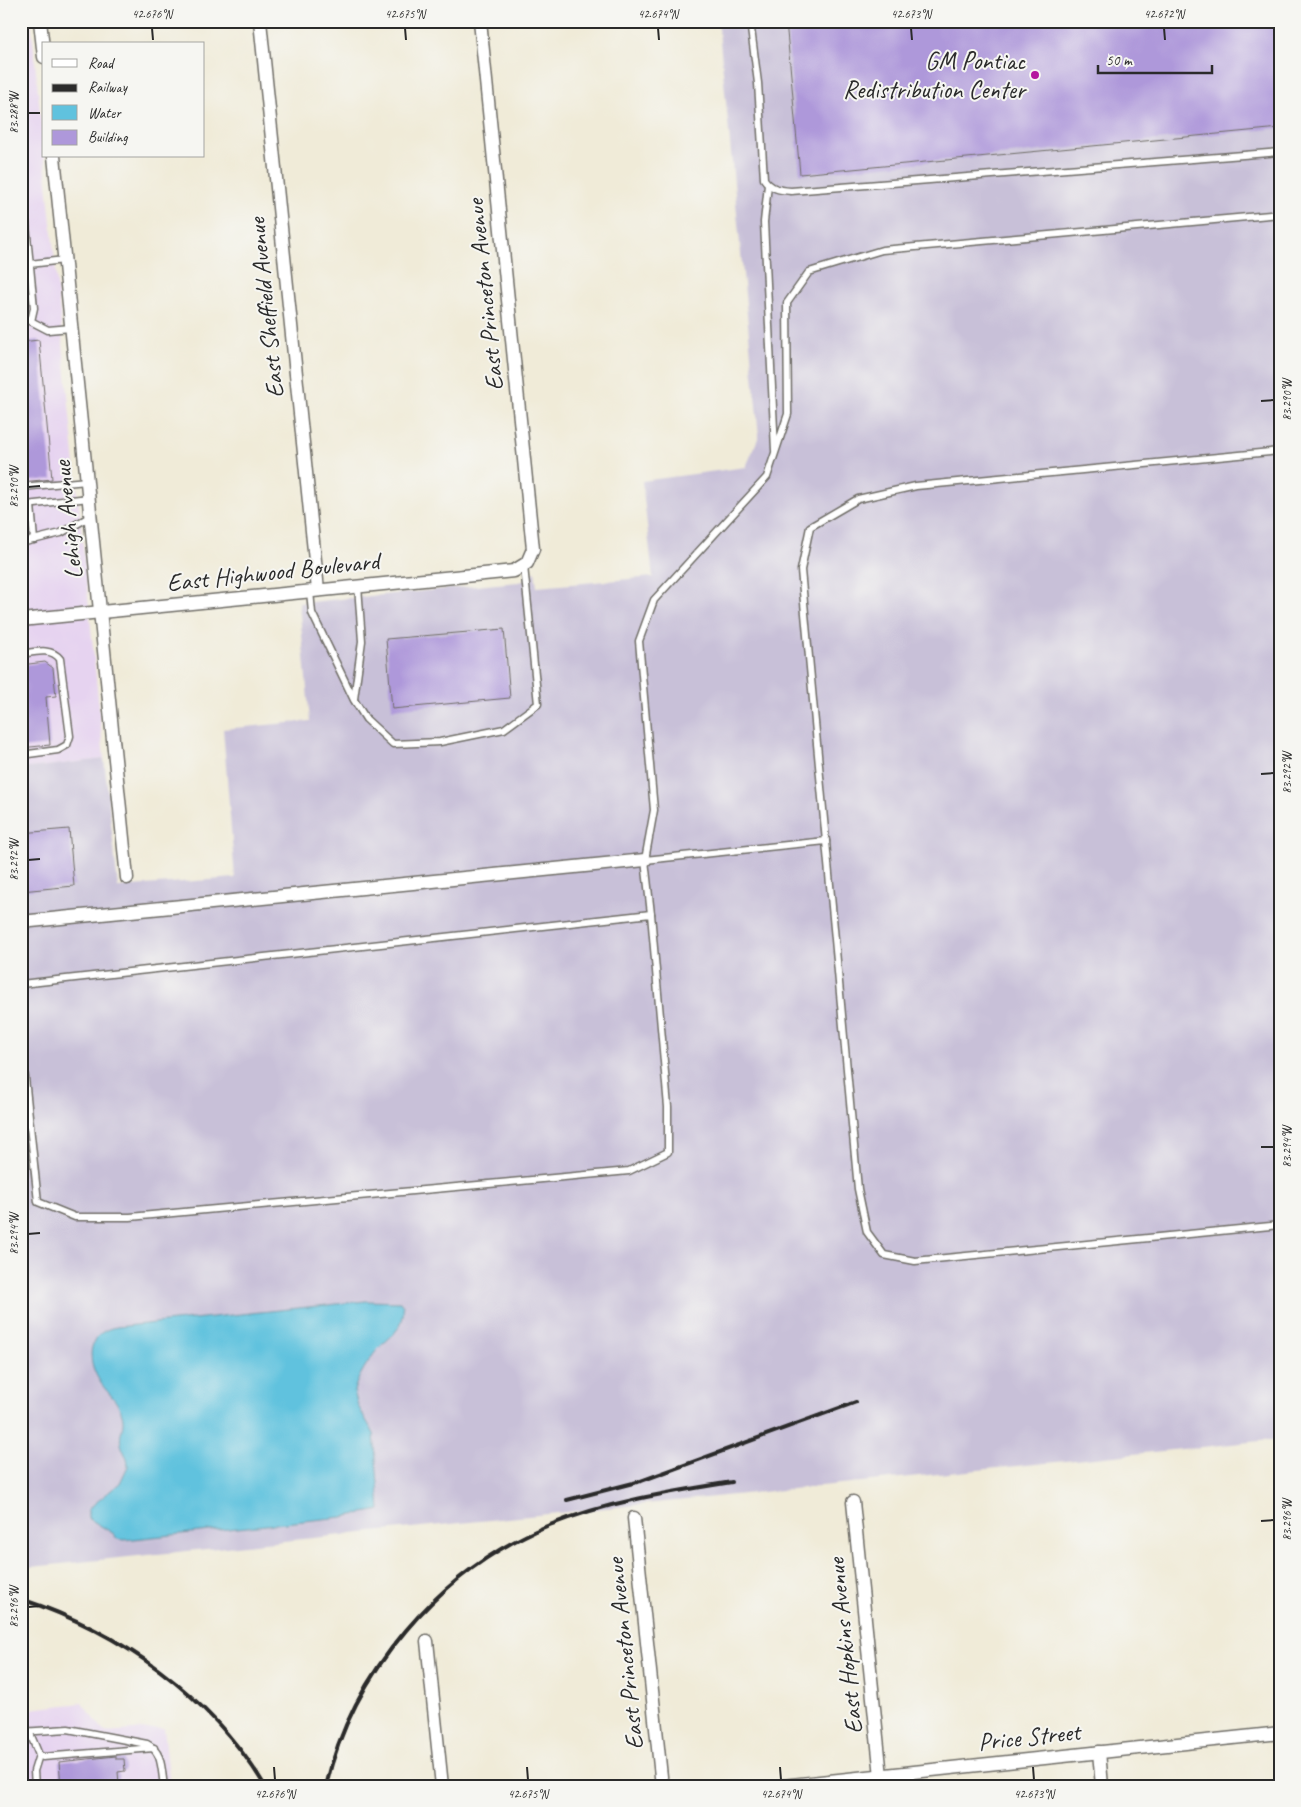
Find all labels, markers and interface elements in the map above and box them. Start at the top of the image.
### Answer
text: 42.676°N [132,6,174,22]
text: 42.675°N [385,6,427,22]
text: 42.674°N [638,6,680,22]
text: 42.673°N [891,6,933,22]
text: 42.672°N [1144,6,1186,22]
legend [42,42,205,158]
scale bar [1098,42,1212,74]
place label: GM Pontiac Redistribution Center [843,45,1028,106]
text: 50 m [1106,51,1133,70]
text: Road [88,54,115,73]
marker: GM Pontiac Redistribution Center [1029,69,1041,81]
text: Railway [88,78,129,97]
text: 83.288°W [6,90,22,134]
text: Water [88,104,122,123]
text: Building [88,128,128,147]
street label: East Princeton Avenue [459,196,511,392]
street label: East Sheffield Avenue [240,215,291,400]
text: 83.290°W [1279,377,1295,421]
street label: Lehigh Avenue [46,457,90,581]
text: 83.290°W [6,464,22,508]
street label: East Highwood Boulevard [165,545,385,599]
text: 83.292°W [1279,750,1295,794]
text: 83.292°W [6,837,22,881]
text: 83.294°W [1279,1124,1295,1168]
text: 83.294°W [6,1211,22,1255]
text: 83.296°W [1279,1497,1295,1541]
street label: East Princeton Avenue [599,1555,651,1751]
street label: East Hopkins Avenue [820,1555,870,1735]
text: 83.296°W [6,1584,22,1628]
street label: Price Street [976,1715,1084,1758]
text: 42.676°N [255,1786,297,1802]
text: 42.675°N [508,1786,550,1802]
text: 42.674°N [761,1786,803,1802]
text: 42.673°N [1014,1786,1056,1802]

